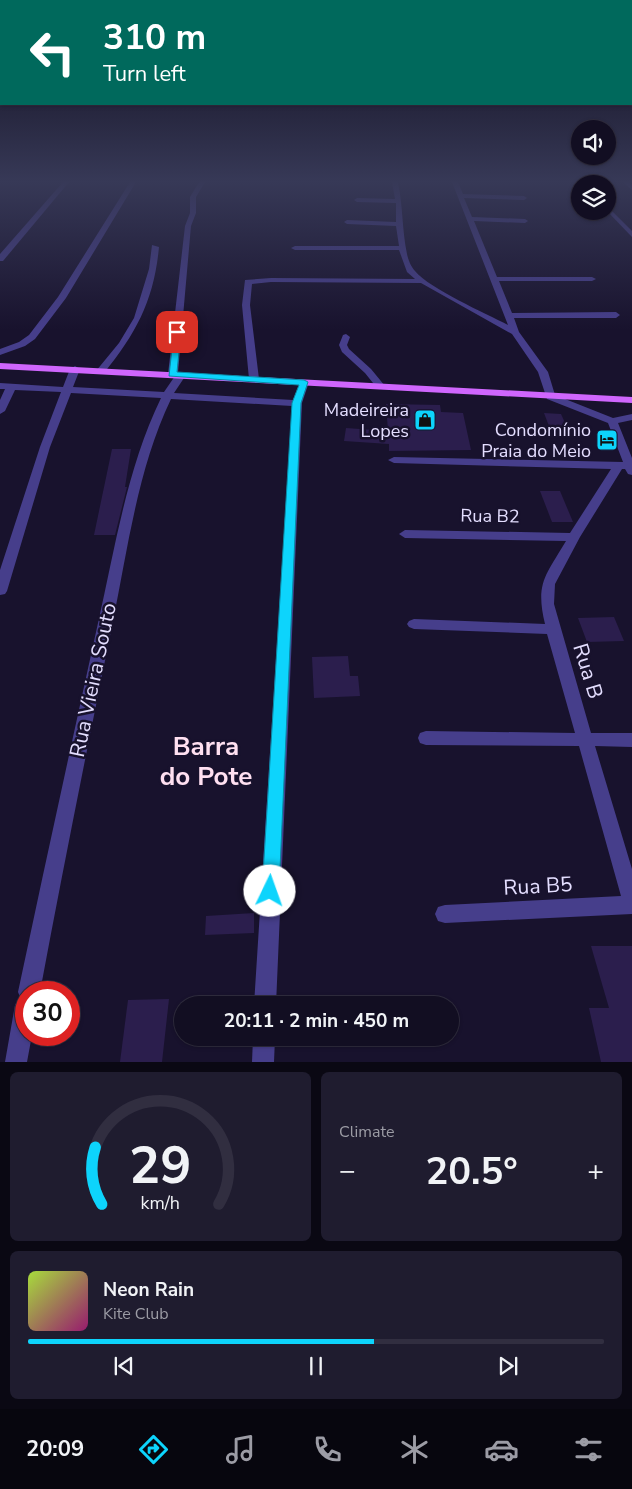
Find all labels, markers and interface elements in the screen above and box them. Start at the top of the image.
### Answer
text: 310 m [103,14,206,61]
icon: left [20,20,85,85]
text: Turn left [103,59,186,89]
map controls [571,120,616,220]
button: sound [571,120,616,165]
button: layers [571,175,616,220]
pin [156,311,198,353]
icon: arrive [163,318,191,346]
place label: Madeireira Lopes [324,398,409,443]
shop icon: Madeireira Lopes [413,408,437,432]
place label: Condomínio Praia do Meio [481,418,591,463]
hotel icon: Condomínio Praia do Meio [595,428,619,452]
street label: Rua B2 [460,503,520,529]
street label: Rua Vieira Souto [63,600,123,760]
street label: Rua B [566,640,610,702]
district label: Barra do Pote [160,729,252,794]
position arrow [243,864,295,916]
street label: Rua B5 [503,870,573,902]
speed limit sign: 30 [15,981,80,1046]
text: 20:11 · 2 min · 450 m [224,1008,409,1034]
text: Climate [339,1121,394,1143]
text: 29 [129,1130,192,1201]
text: 20.5° [425,1146,518,1197]
text: − [339,1152,356,1190]
text: + [587,1152,604,1190]
text: km/h [141,1191,180,1215]
text: Neon Rain [103,1277,194,1303]
text: Kite Club [103,1303,169,1325]
icon: previous [110,1352,138,1380]
icon: pause [302,1352,330,1380]
icon: next [494,1352,522,1380]
icon: directions [136,1432,171,1467]
icon: music [223,1432,258,1467]
icon: phone [310,1432,345,1467]
icon: climate [397,1432,432,1467]
icon: car [484,1432,519,1467]
icon: filters [571,1432,606,1467]
text: 20:09 [26,1434,84,1464]

